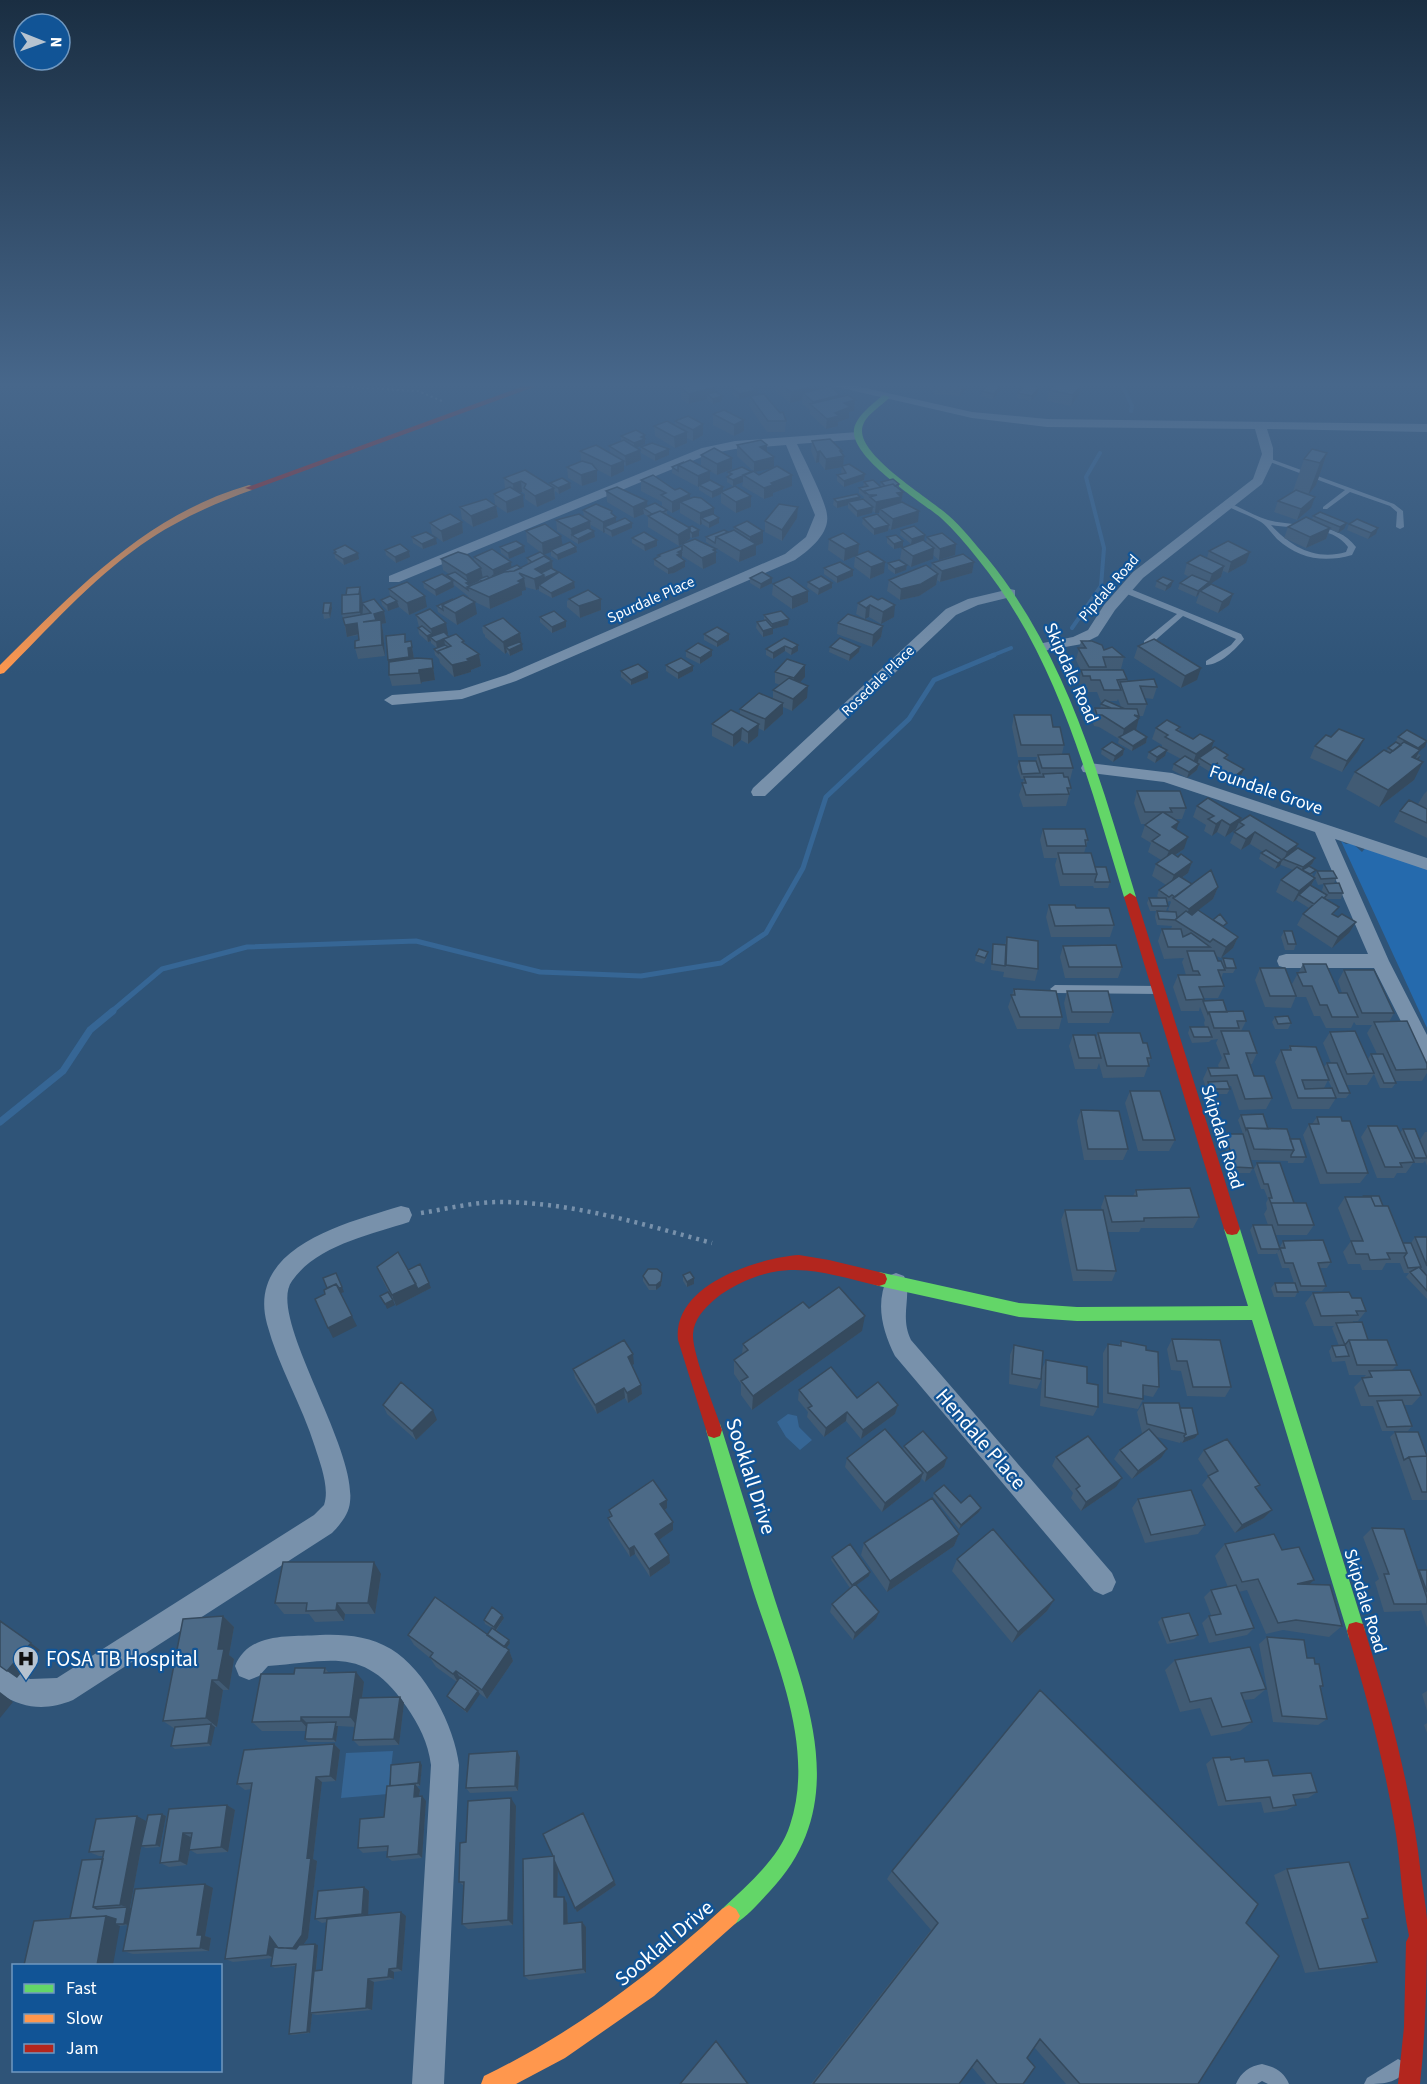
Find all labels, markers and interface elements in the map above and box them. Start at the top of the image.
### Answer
north arrow [12,12,72,72]
text: N [45,37,67,48]
street label: Pipdale Road [1074,550,1144,626]
street label: Spurdale Place [604,571,698,629]
street label: Skipdale Road [1038,619,1104,727]
street label: Rosedale Place [837,641,919,721]
street label: Foundale Grove [1206,759,1326,821]
street label: Skipdale Road [1194,1082,1250,1192]
street label: Hendale Place [929,1382,1033,1496]
street label: Sooklall Drive [718,1414,784,1538]
street label: Skipdale Road [1337,1546,1393,1656]
hospital icon: FOSA TB Hospital [11,1644,41,1682]
place label: FOSA TB Hospital [46,1644,198,1674]
street label: Sooklall Drive [608,1893,720,1993]
legend [12,1964,222,2072]
text: Fast [66,1976,97,2001]
text: Slow [66,2006,103,2031]
text: Jam [66,2036,99,2061]

